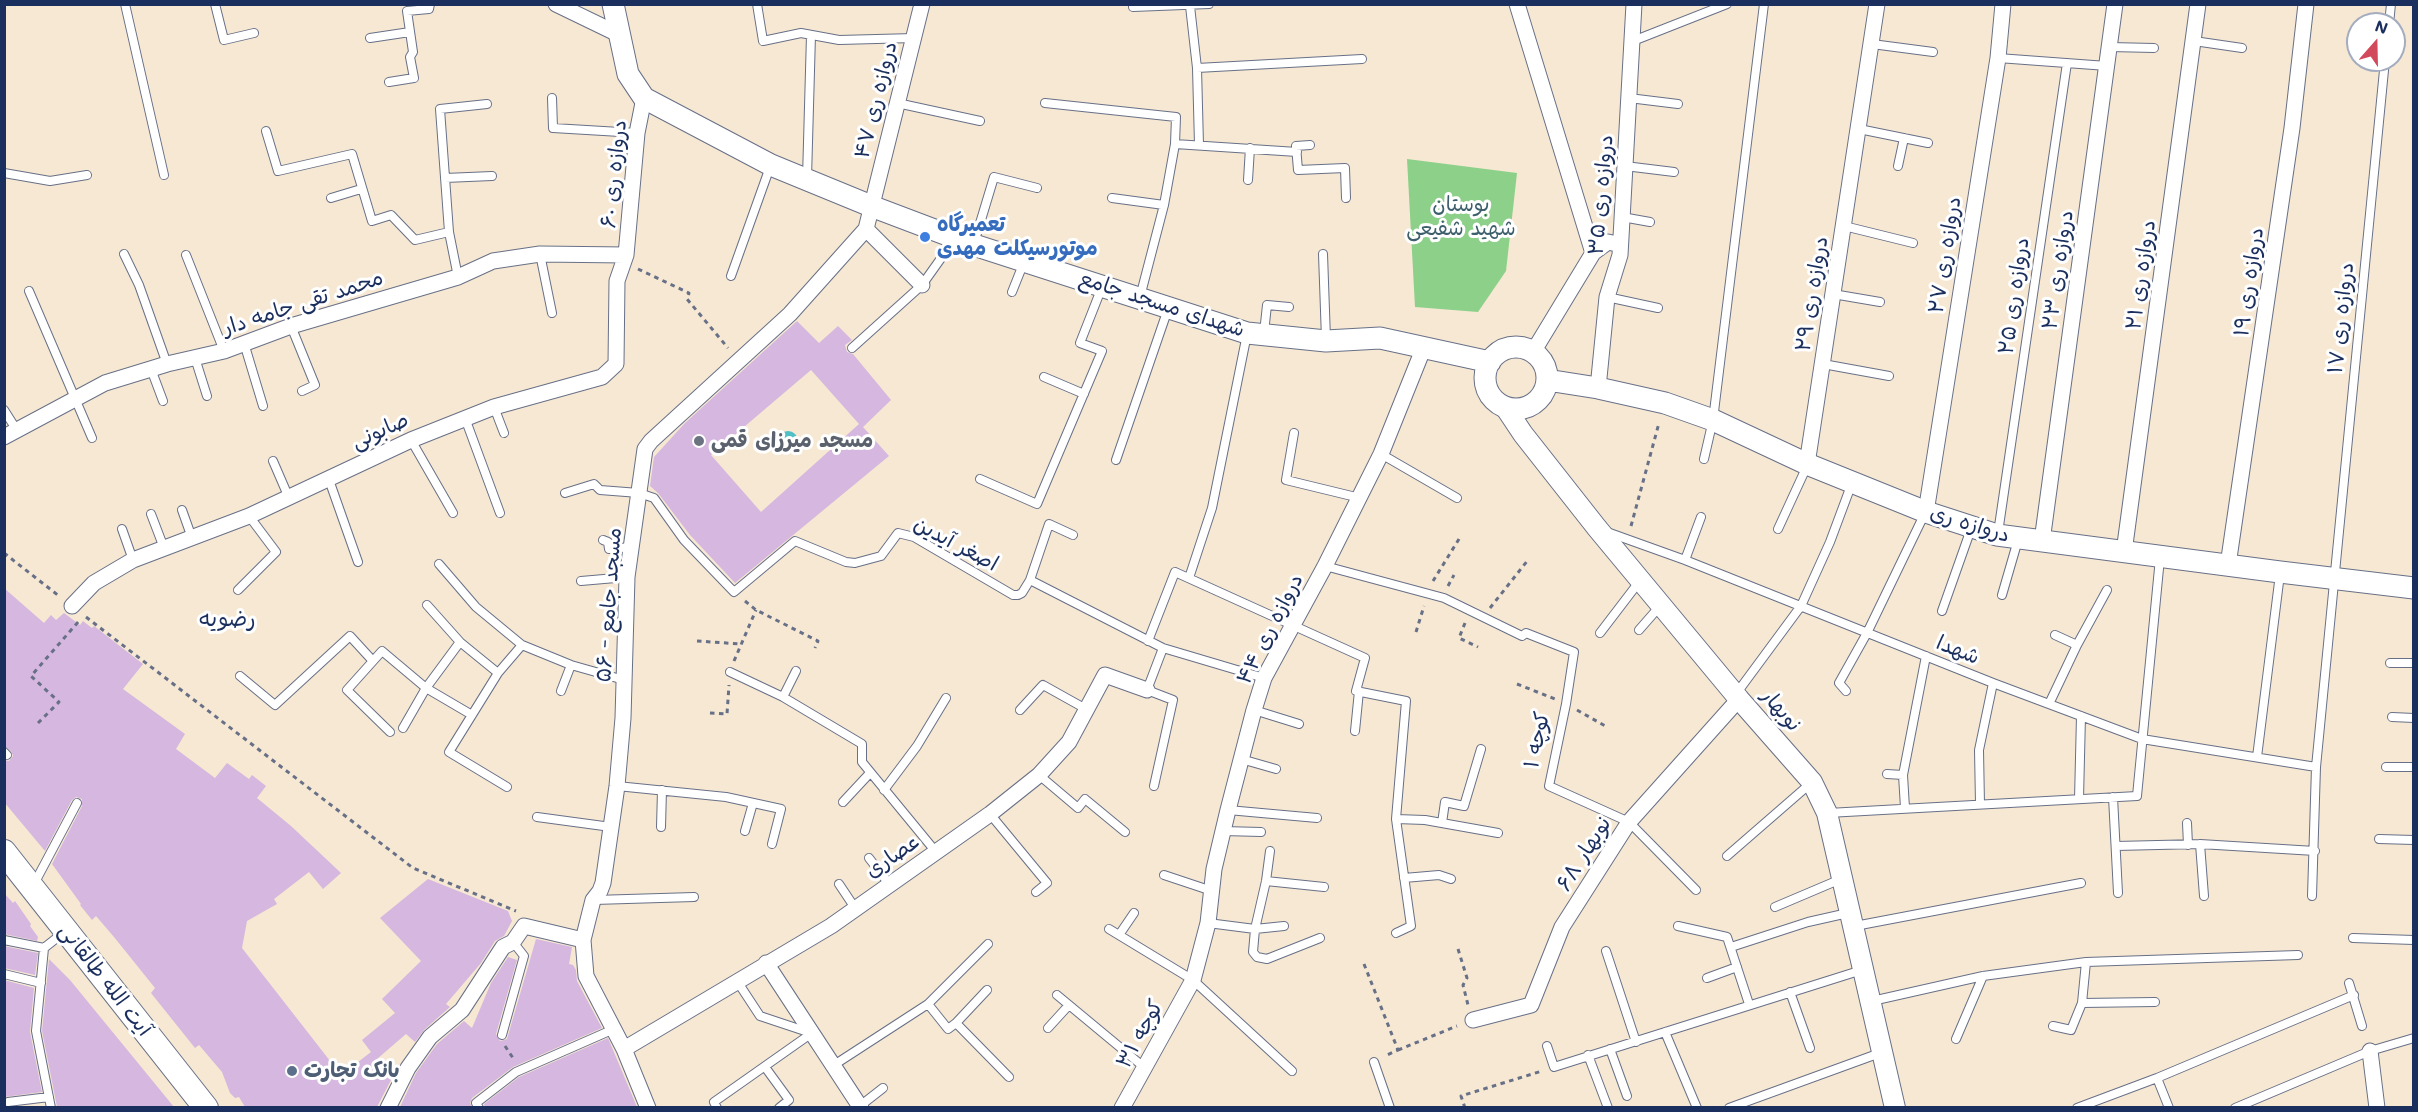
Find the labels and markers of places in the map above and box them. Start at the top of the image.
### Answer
place label: تعمیرگاه موتورسیکلت مهدی [937,212,1098,262]
marker: تعمیرگاه موتورسیکلت مهدی [918,230,932,244]
place label: مسجد میرزای قمی [711,428,873,454]
marker: مسجد میرزای قمی [692,434,706,448]
place label: بانک تجارت [304,1058,400,1084]
marker: بانک تجارت [285,1064,299,1078]

